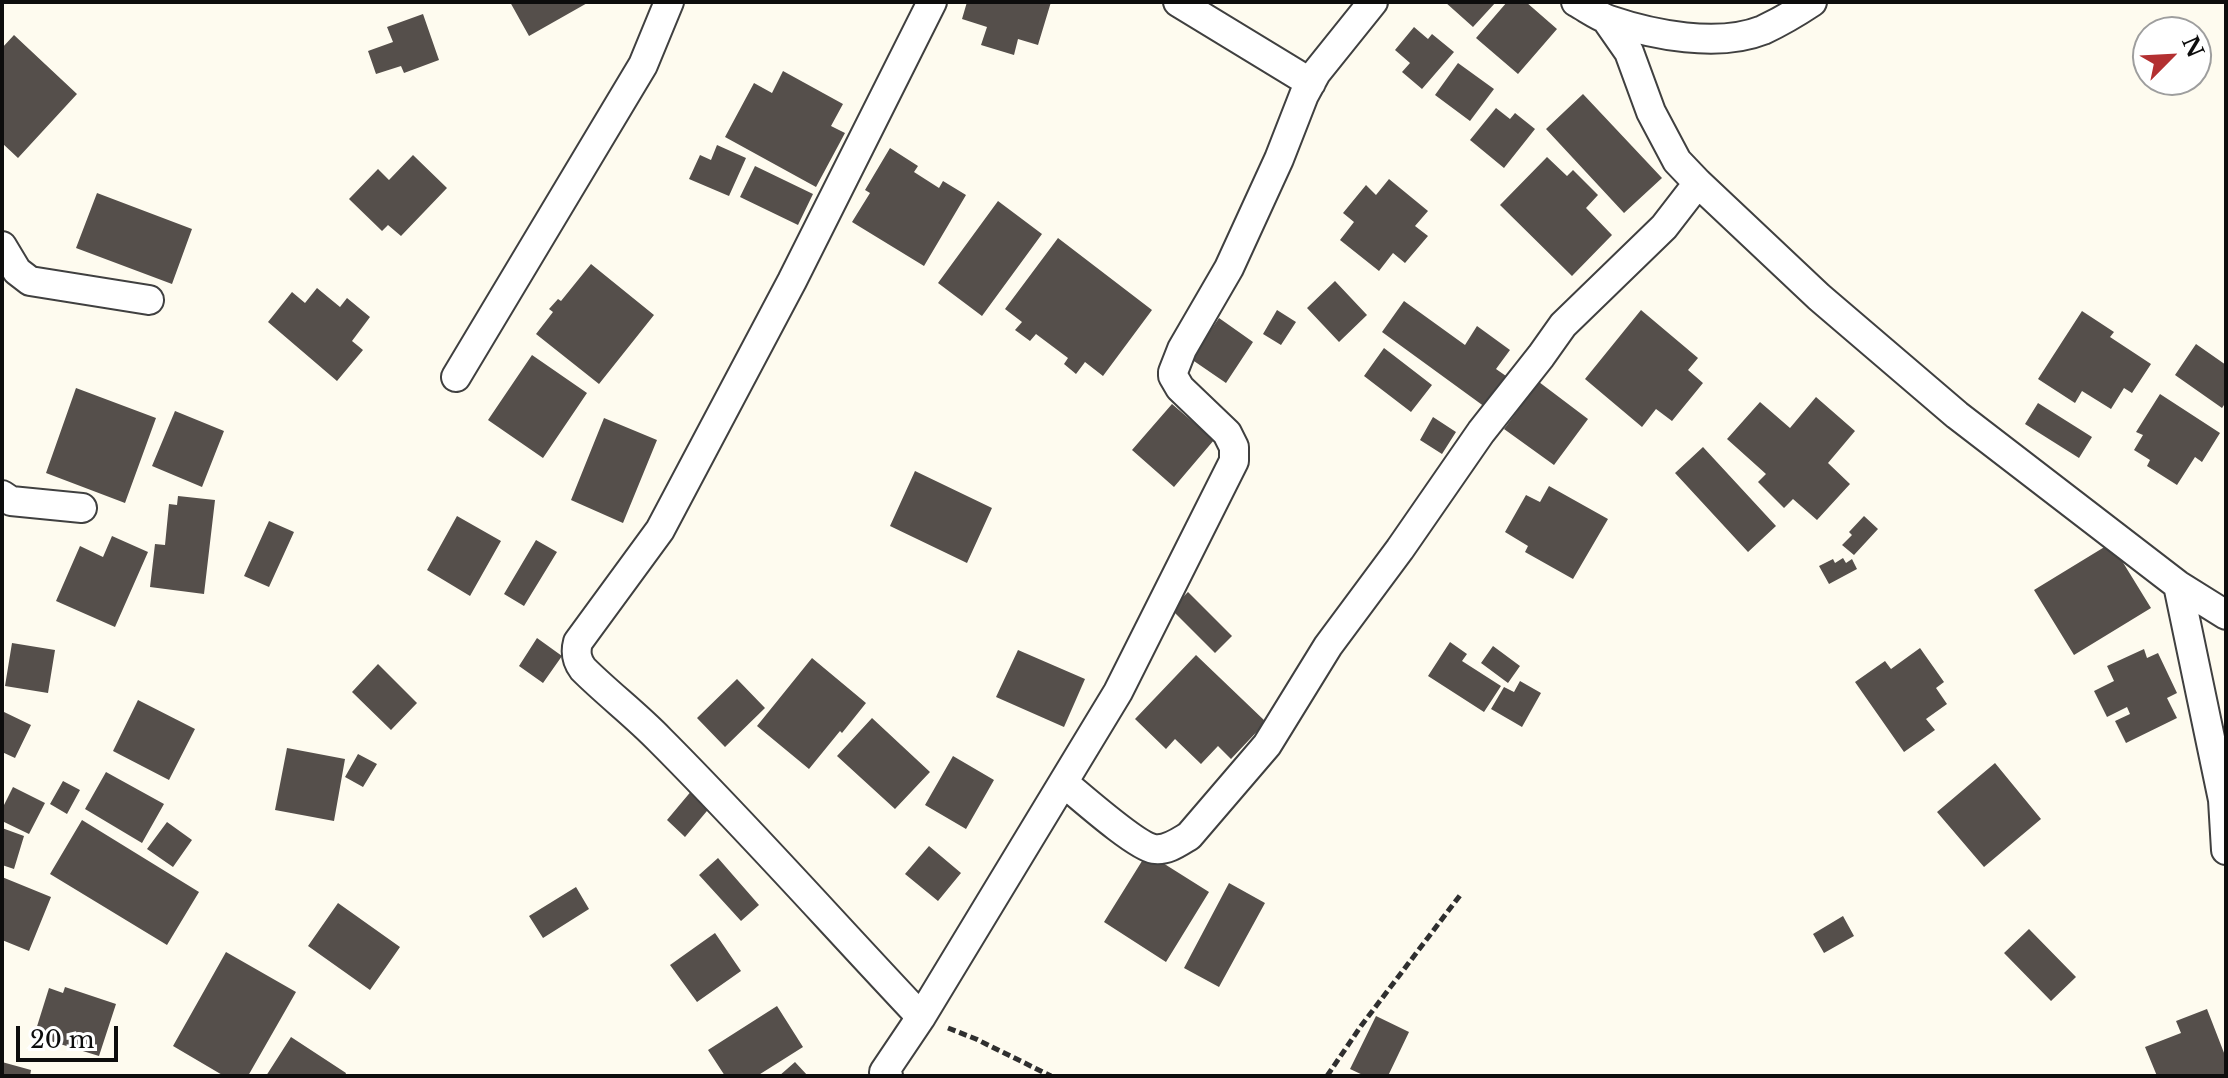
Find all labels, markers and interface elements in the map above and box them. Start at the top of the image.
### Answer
north arrow [2132,16,2212,96]
text: N [2176,32,2209,62]
scale bar [20,1010,122,1060]
text: 20 m [30,1025,95,1054]

